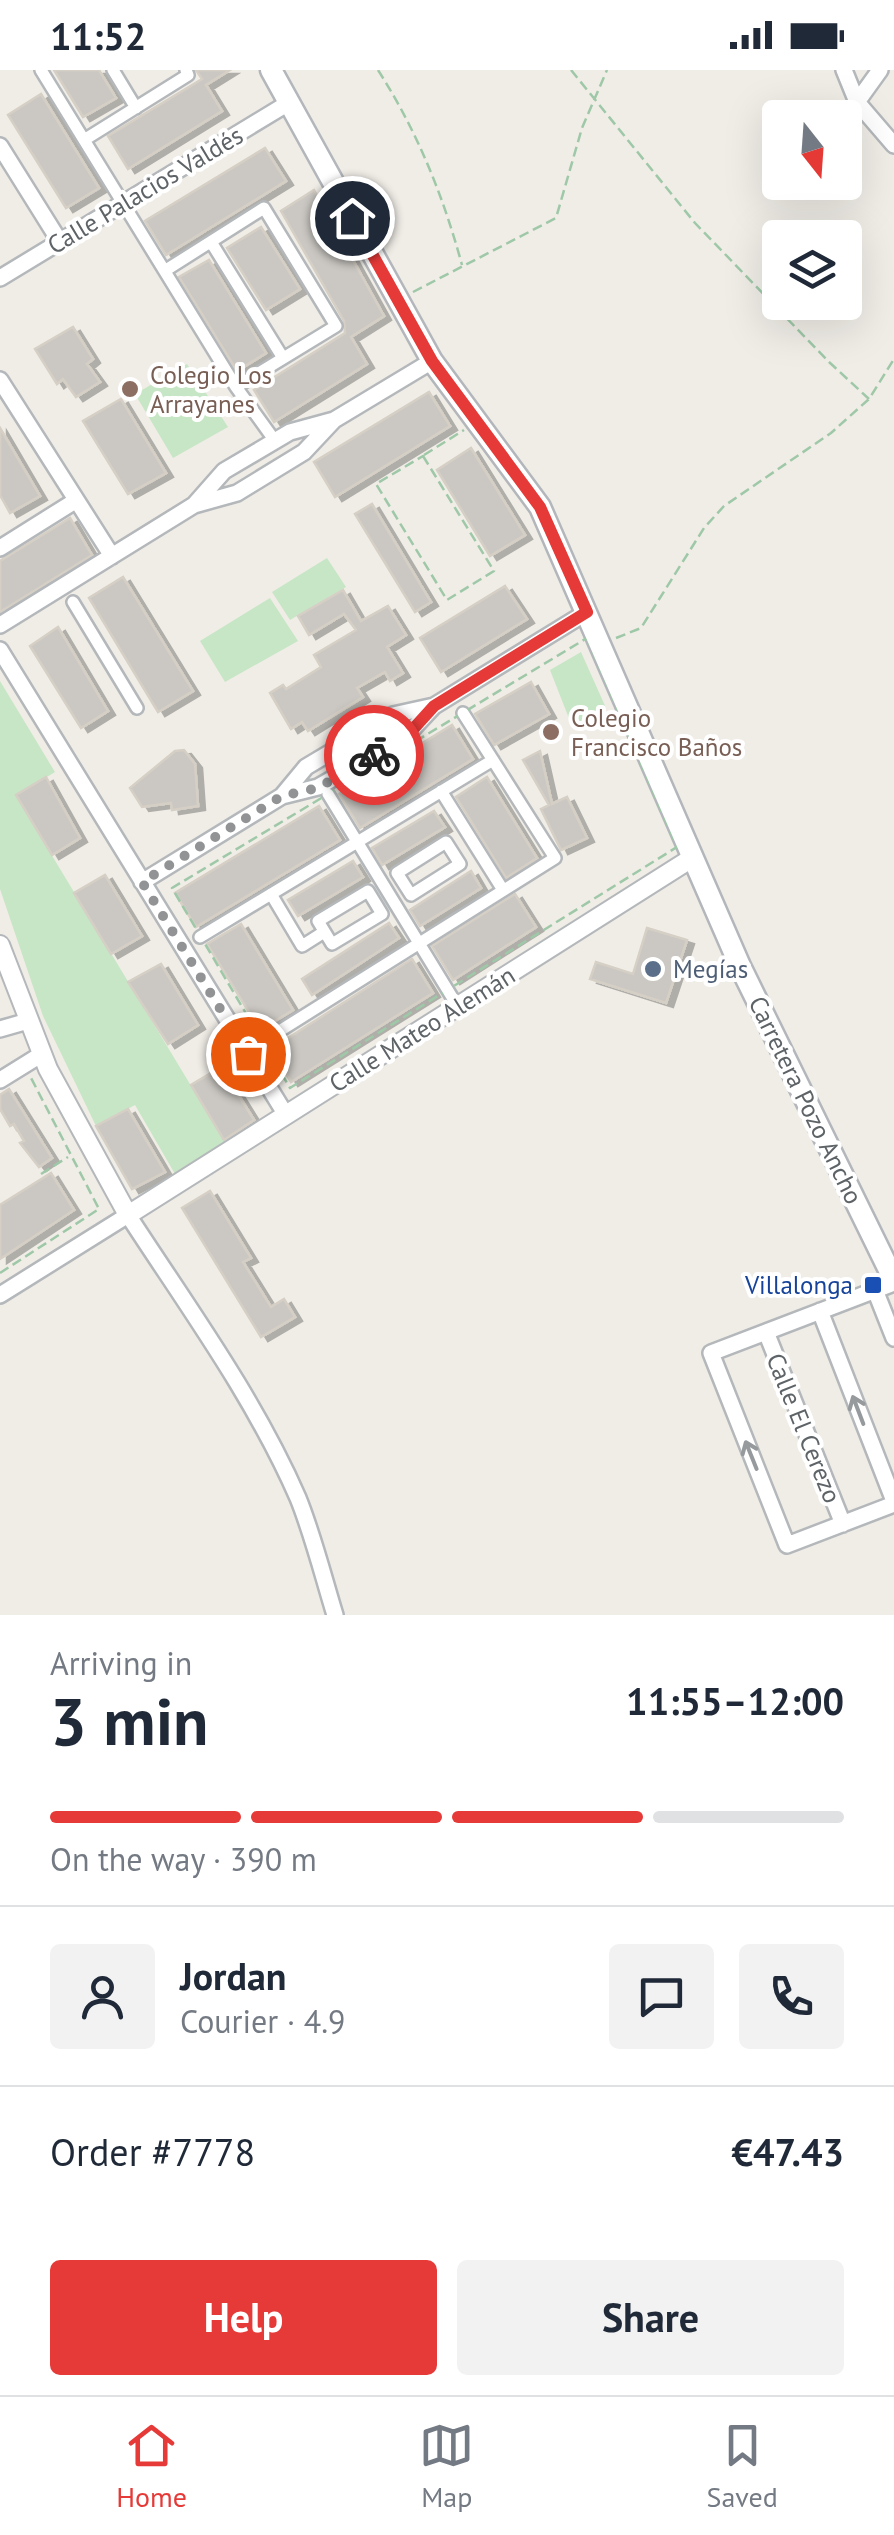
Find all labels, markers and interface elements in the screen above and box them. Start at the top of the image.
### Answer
text: 11:52 [50,11,146,60]
north arrow [762,100,862,200]
map controls [762,100,862,320]
street label: Calle Palacios Valdés [41,119,249,261]
pin [310,176,395,261]
icon: home [325,191,380,246]
button: layers [762,220,862,320]
place label: Colegio Los Arrayanes [150,359,272,420]
marker: Colegio Los Arrayanes [119,378,141,400]
place label: Colegio Francisco Baños [571,702,742,763]
courier [324,705,424,805]
marker: Colegio Francisco Baños [540,721,562,743]
icon: bike [347,728,402,783]
place label: Megías [673,953,748,985]
marker: Megías [642,958,664,980]
street label: Calle Mateo Alemán [323,959,521,1099]
street label: Carretera Pozo Ancho [742,991,870,1209]
pin [206,1012,291,1097]
icon: bag [221,1027,276,1082]
place label: Villalonga [744,1269,853,1301]
marker: Villalonga [862,1274,884,1296]
street label: Calle El Cerezo [759,1348,849,1508]
one-way arrow [848,1396,866,1426]
one-way arrow [740,1440,758,1471]
text: Arriving in [50,1642,192,1684]
text: 11:55–12:00 [626,1676,844,1725]
text: 3 min [50,1679,209,1763]
text: On the way · 390 m [50,1838,317,1880]
button: person [50,1944,155,2049]
button: chat [609,1944,714,2049]
button: phone [739,1944,844,2049]
text: Jordan [180,1951,286,2000]
text: Courier · 4.9 [180,2000,346,2042]
text: Order #7778 [50,2127,255,2176]
text: €47.43 [731,2127,844,2176]
button: Help [50,2260,437,2375]
button: Share [457,2260,844,2375]
tab: Home [116,2418,187,2515]
tab: Map [419,2418,474,2515]
tab: Saved [707,2418,778,2515]

